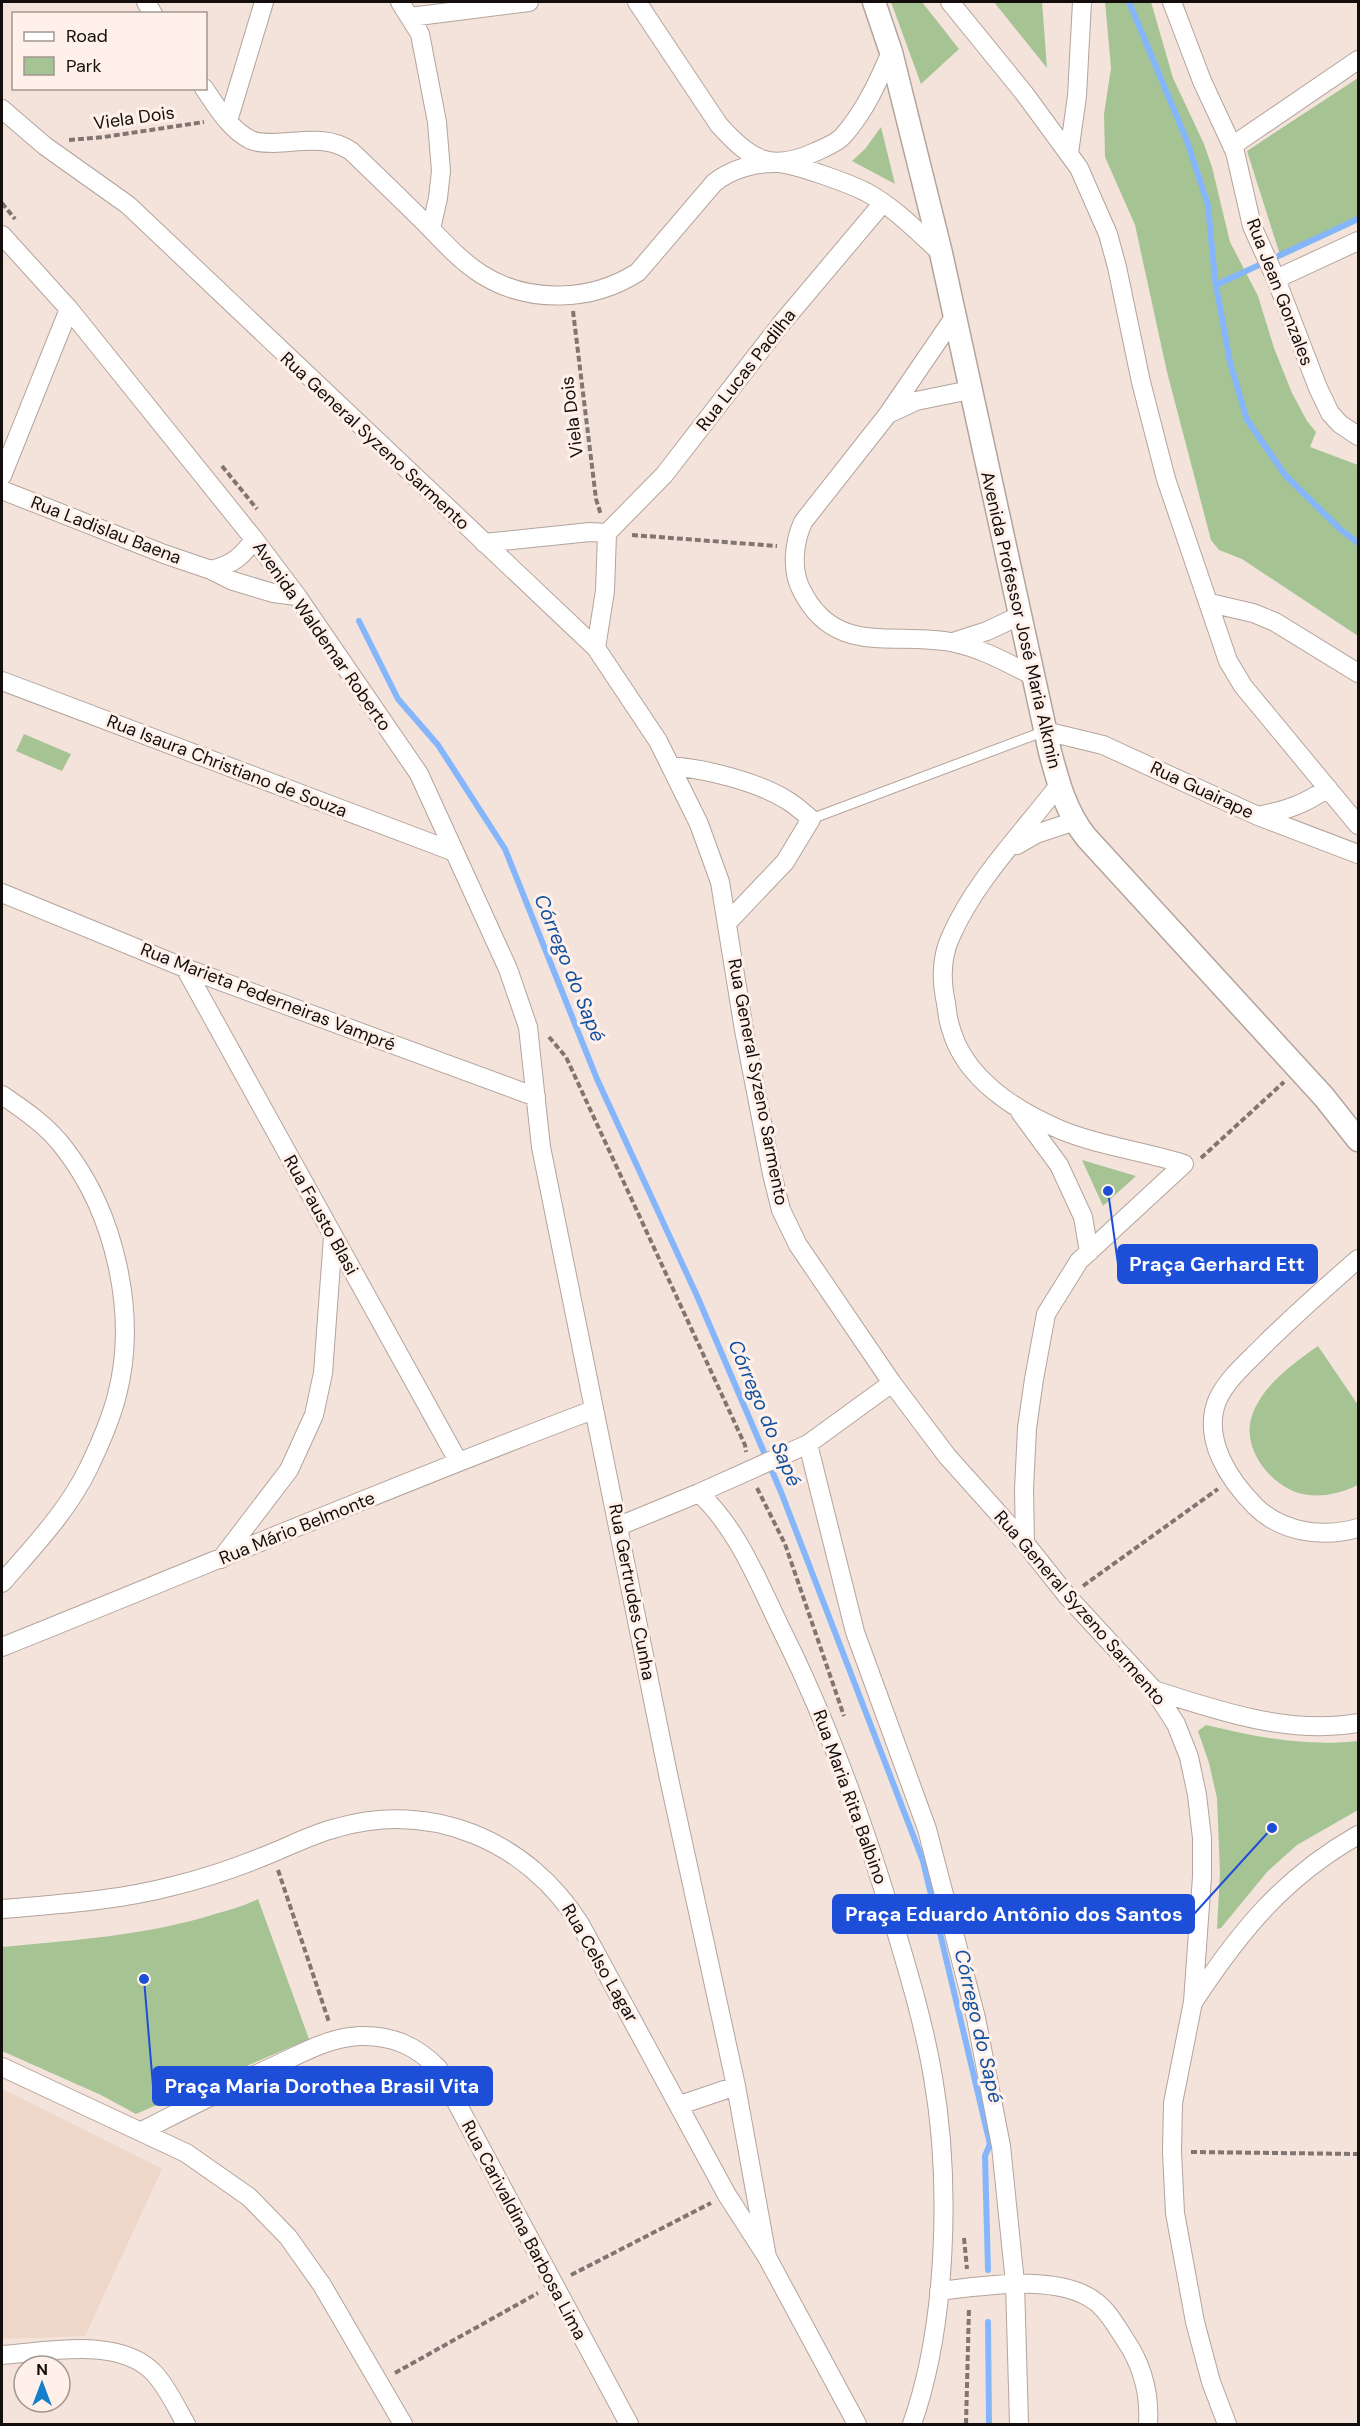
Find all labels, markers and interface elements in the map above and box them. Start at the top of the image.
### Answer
legend [12,12,207,90]
text: Road [66,24,108,48]
text: Park [66,54,102,78]
street label: Viela Dois [92,100,176,136]
street label: Rua Jean Gonzales [1241,215,1319,369]
street label: Rua Lucas Padilha [691,304,801,436]
street label: Rua General Syzeno Sarmento [275,347,475,535]
street label: Viela Dois [555,375,589,459]
street label: Avenida Professor José Maria Alkmin [975,469,1067,771]
street label: Rua Ladislau Baena [27,490,185,570]
street label: Avenida Waldemar Roberto [247,536,397,736]
street label: Rua Isaura Christiano de Souza [103,709,351,823]
street label: Rua Guairape [1146,756,1258,824]
water label: Córrego do Sapé [529,890,611,1046]
street label: Rua Marieta Pederneiras Vampré [137,937,399,1057]
street label: Rua General Syzeno Sarmento [722,957,794,1207]
street label: Rua Fausto Blasi [278,1151,364,1279]
callout: Praça Gerhard Ett [1118,1245,1317,1283]
text: Praça Gerhard Ett [1129,1251,1305,1277]
water label: Córrego do Sapé [722,1336,808,1490]
street label: Rua Mário Belmonte [215,1486,379,1570]
street label: Rua Gertrudes Cunha [603,1502,661,1682]
street label: Rua General Syzeno Sarmento [989,1505,1171,1711]
street label: Rua Maria Rita Balbino [807,1706,893,1888]
callout: Praça Eduardo Antônio dos Santos [833,1895,1194,1933]
street label: Rua Celso Lagar [556,1899,644,2027]
text: Praça Eduardo Antônio dos Santos [845,1901,1183,1927]
water label: Córrego do Sapé [949,1947,1009,2105]
callout: Praça Maria Dorothea Brasil Vita [153,2067,492,2105]
text: Praça Maria Dorothea Brasil Vita [165,2073,479,2099]
street label: Rua Carivaldina Barbosa Lima [456,2116,592,2344]
north arrow [12,2354,72,2414]
text: N [36,2359,48,2380]

